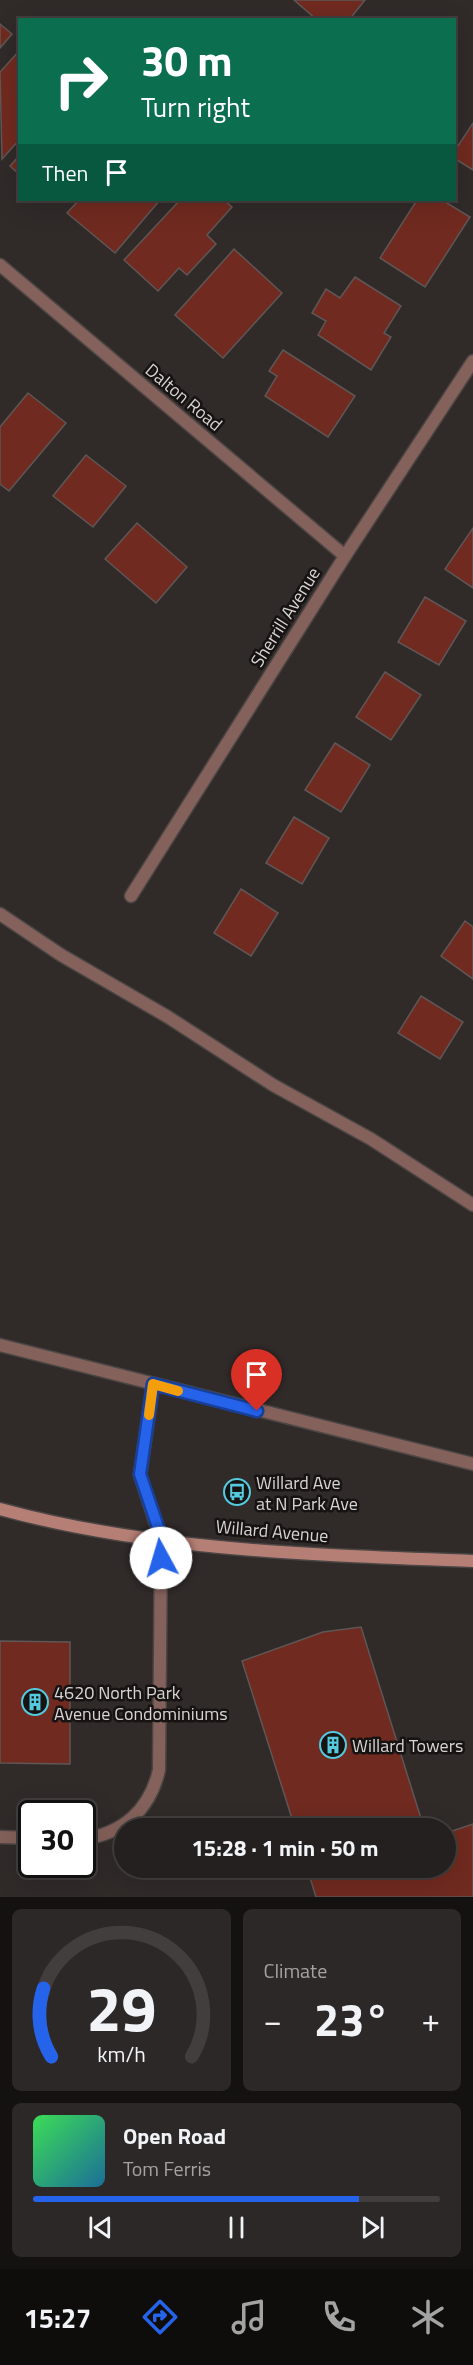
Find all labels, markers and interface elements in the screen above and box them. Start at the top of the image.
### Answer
text: 30 m [141,28,233,92]
icon: right [42,42,120,120]
text: Turn right [141,86,250,127]
text: Then [42,156,88,190]
icon: arrive [100,156,133,189]
street label: Dalton Road [140,357,228,437]
street label: Sherrill Avenue [243,562,327,672]
pin [231,1349,282,1411]
icon: arrive [240,1358,273,1391]
place label: Willard Ave at N Park Ave [256,1469,358,1517]
bus stop icon: Willard Ave at N Park Ave [222,1477,252,1507]
street label: Willard Avenue [215,1513,329,1549]
position arrow [129,1526,193,1590]
place label: 4620 North Park Avenue Condominiums [54,1679,228,1727]
building icon: 4620 North Park Avenue Condominiums [20,1687,50,1717]
building icon: Willard Towers [318,1730,348,1760]
place label: Willard Towers [352,1732,463,1759]
speed limit sign: 30 [18,1800,96,1878]
text: 15:28 · 1 min · 50 m [192,1831,378,1865]
text: Climate [264,1955,327,1986]
text: 29 [86,1960,156,2055]
text: 23° [314,1985,390,2053]
text: − [264,1995,282,2045]
text: + [422,1995,440,2045]
text: km/h [97,2038,146,2070]
text: Open Road [123,2119,226,2153]
text: Tom Ferris [123,2153,211,2184]
icon: previous [84,2211,117,2244]
icon: pause [220,2211,253,2244]
icon: next [356,2211,389,2244]
icon: directions [139,2296,181,2338]
icon: music [228,2296,270,2338]
icon: phone [318,2296,360,2338]
icon: climate [407,2296,449,2338]
text: 15:27 [24,2297,91,2338]

